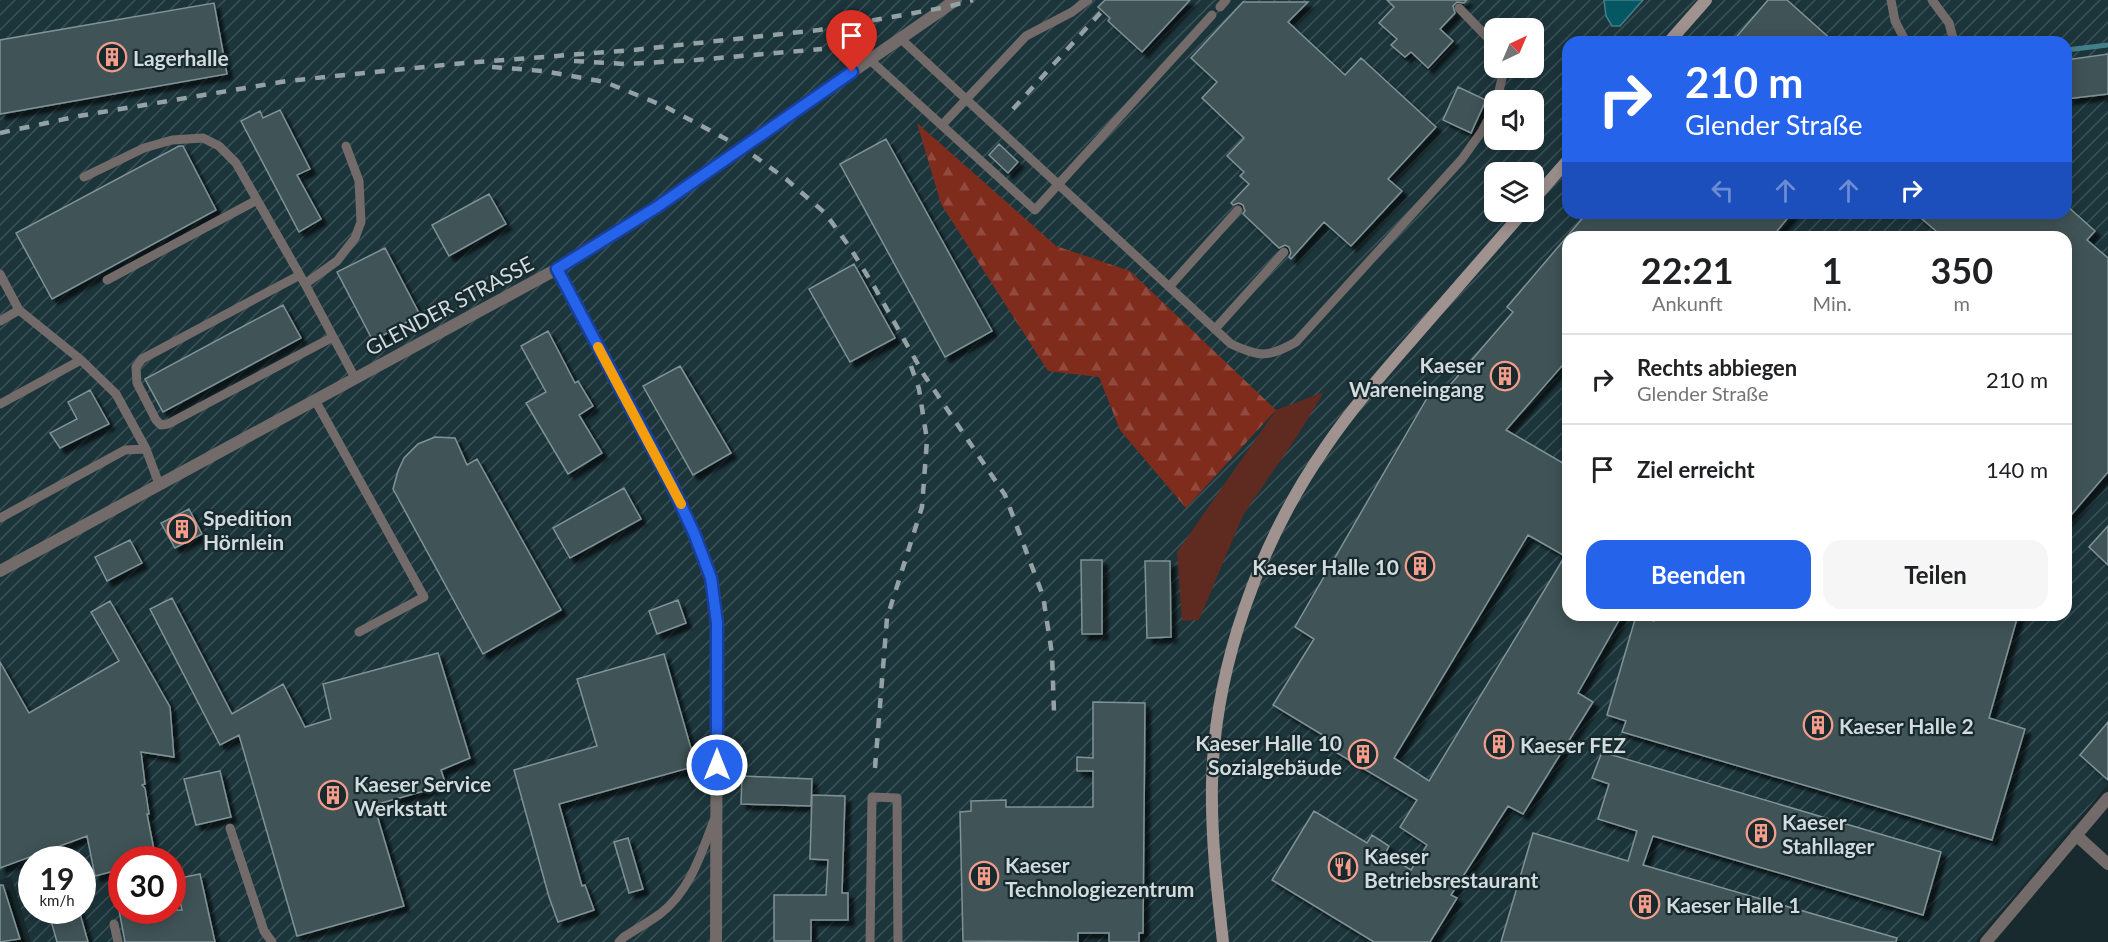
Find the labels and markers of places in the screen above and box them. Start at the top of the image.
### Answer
pin [826,10,877,72]
building icon: Lagerhalle [96,41,128,73]
place label: Lagerhalle [133,45,229,70]
place label: Kaeser Wareneingang [1349,352,1484,401]
building icon: Kaeser Wareneingang [1489,360,1521,392]
place label: Spedition Hörnlein [203,505,292,554]
building icon: Spedition Hörnlein [166,513,198,545]
building icon: Kaeser Halle 10 [1404,550,1436,582]
place label: Kaeser Halle 10 [1252,554,1399,579]
building icon: Kaeser Halle 2 [1802,709,1834,741]
place label: Kaeser Halle 2 [1839,713,1974,738]
building icon: Kaeser FEZ [1483,728,1515,760]
place label: Kaeser Halle 10 Sozialgebäude [1195,730,1342,779]
place label: Kaeser FEZ [1520,732,1626,757]
building icon: Kaeser Halle 10 Sozialgebäude [1347,738,1379,770]
place label: Kaeser Service Werkstatt [354,771,491,820]
building icon: Kaeser Service Werkstatt [317,779,349,811]
place label: Kaeser Stahllager [1782,809,1875,858]
building icon: Kaeser Stahllager [1745,817,1777,849]
place label: Kaeser Betriebsrestaurant [1364,843,1538,892]
restaurant icon: Kaeser Betriebsrestaurant [1327,851,1359,883]
place label: Kaeser Technologiezentrum [1005,852,1194,901]
building icon: Kaeser Technologiezentrum [968,860,1000,892]
building icon: Kaeser Halle 1 [1629,888,1661,920]
place label: Kaeser Halle 1 [1666,892,1801,917]

